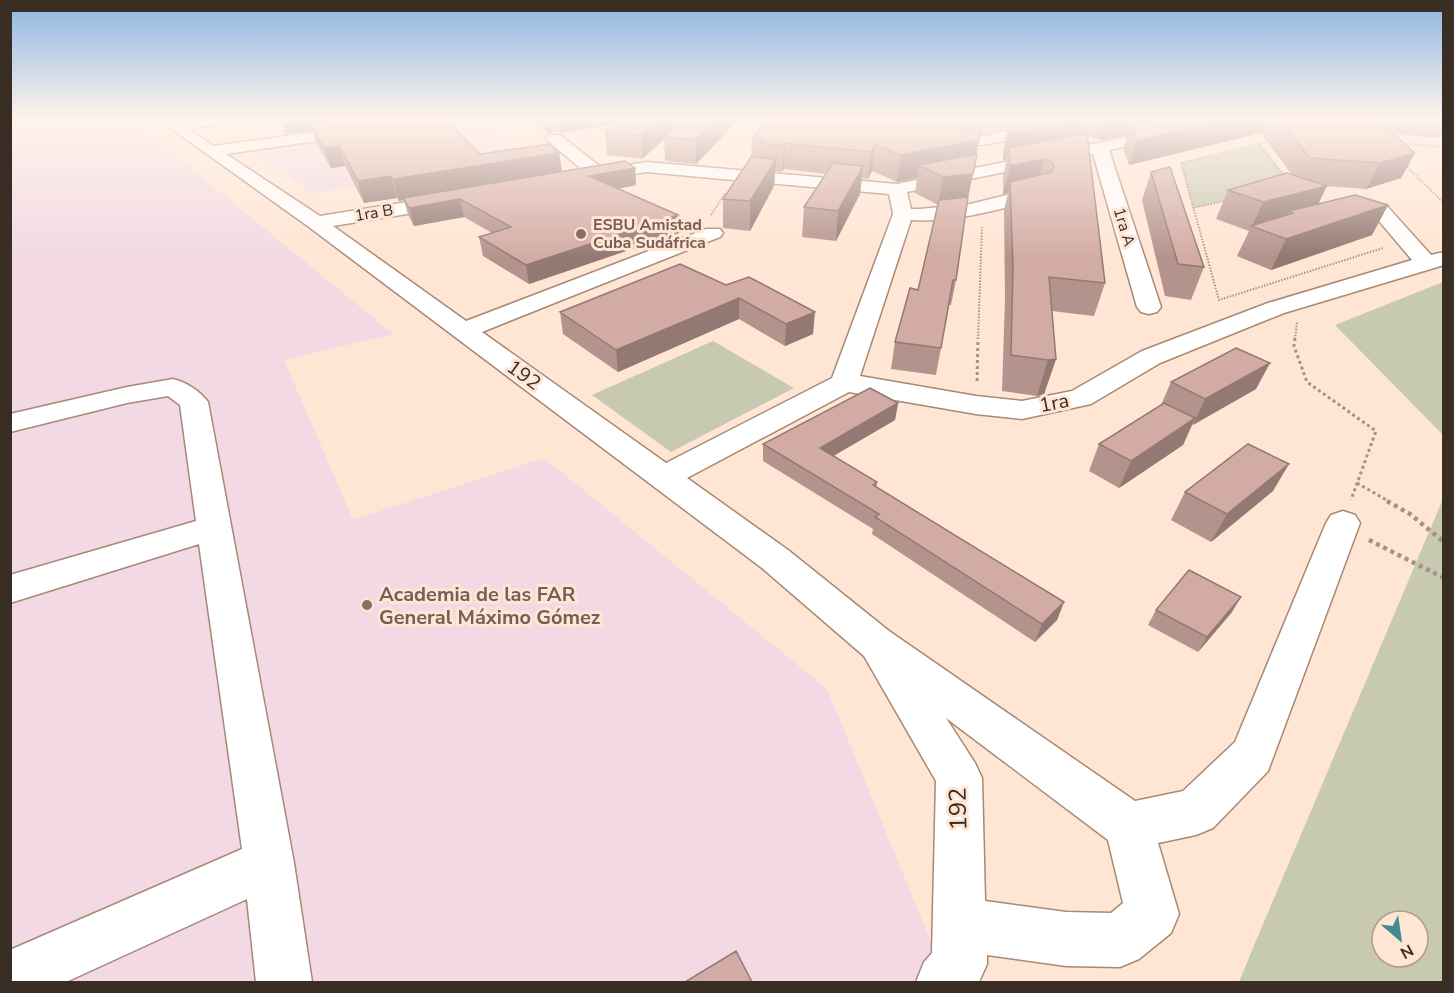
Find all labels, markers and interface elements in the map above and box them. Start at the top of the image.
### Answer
street label: 1ra B [353,199,395,227]
street label: 1ra A [1108,205,1140,249]
place label: ESBU Amistad Cuba Sudáfrica [593,214,706,254]
marker: ESBU Amistad Cuba Sudáfrica [574,227,588,241]
street label: 192 [502,353,546,397]
street label: 1ra [1037,387,1071,419]
place label: Academia de las FAR General Máximo Gómez [379,581,600,631]
marker: Academia de las FAR General Máximo Gómez [360,598,374,612]
street label: 192 [942,787,974,831]
north arrow [1370,909,1430,969]
text: N [1396,939,1417,964]

